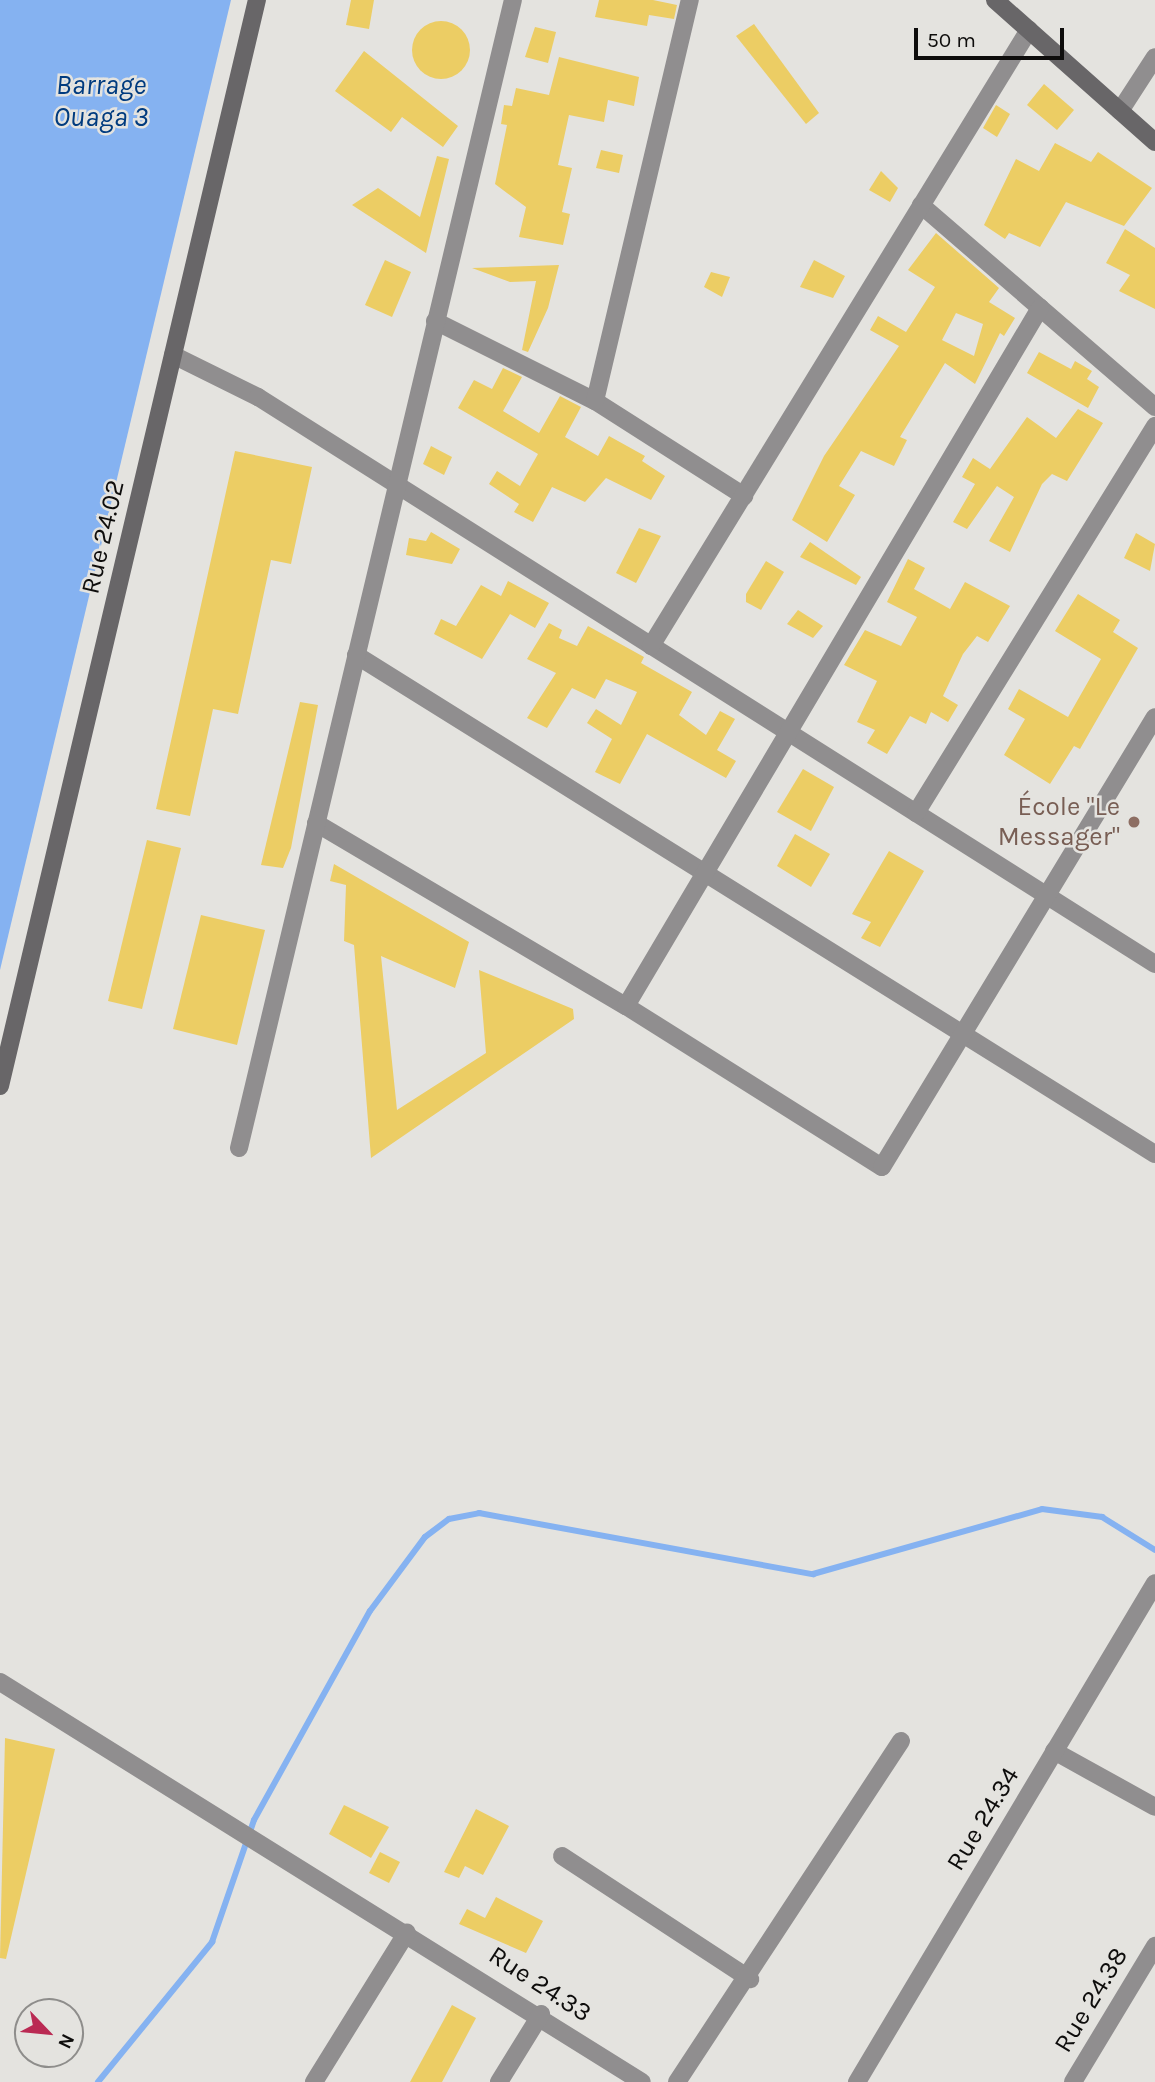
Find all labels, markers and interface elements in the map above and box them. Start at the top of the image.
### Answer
scale bar [917,14,1068,58]
text: 50 m [927,28,976,52]
water label: Barrage Ouaga 3 [54,68,148,134]
street label: Rue 24.02 [75,477,131,597]
place label: École "Le Messager" [998,791,1120,852]
marker: École "Le Messager" [1126,814,1142,830]
street label: Rue 24.34 [940,1762,1026,1876]
street label: Rue 24.33 [483,1939,597,2029]
street label: Rue 24.38 [1048,1942,1134,2058]
north arrow [14,1998,84,2068]
text: N [53,2030,79,2052]

